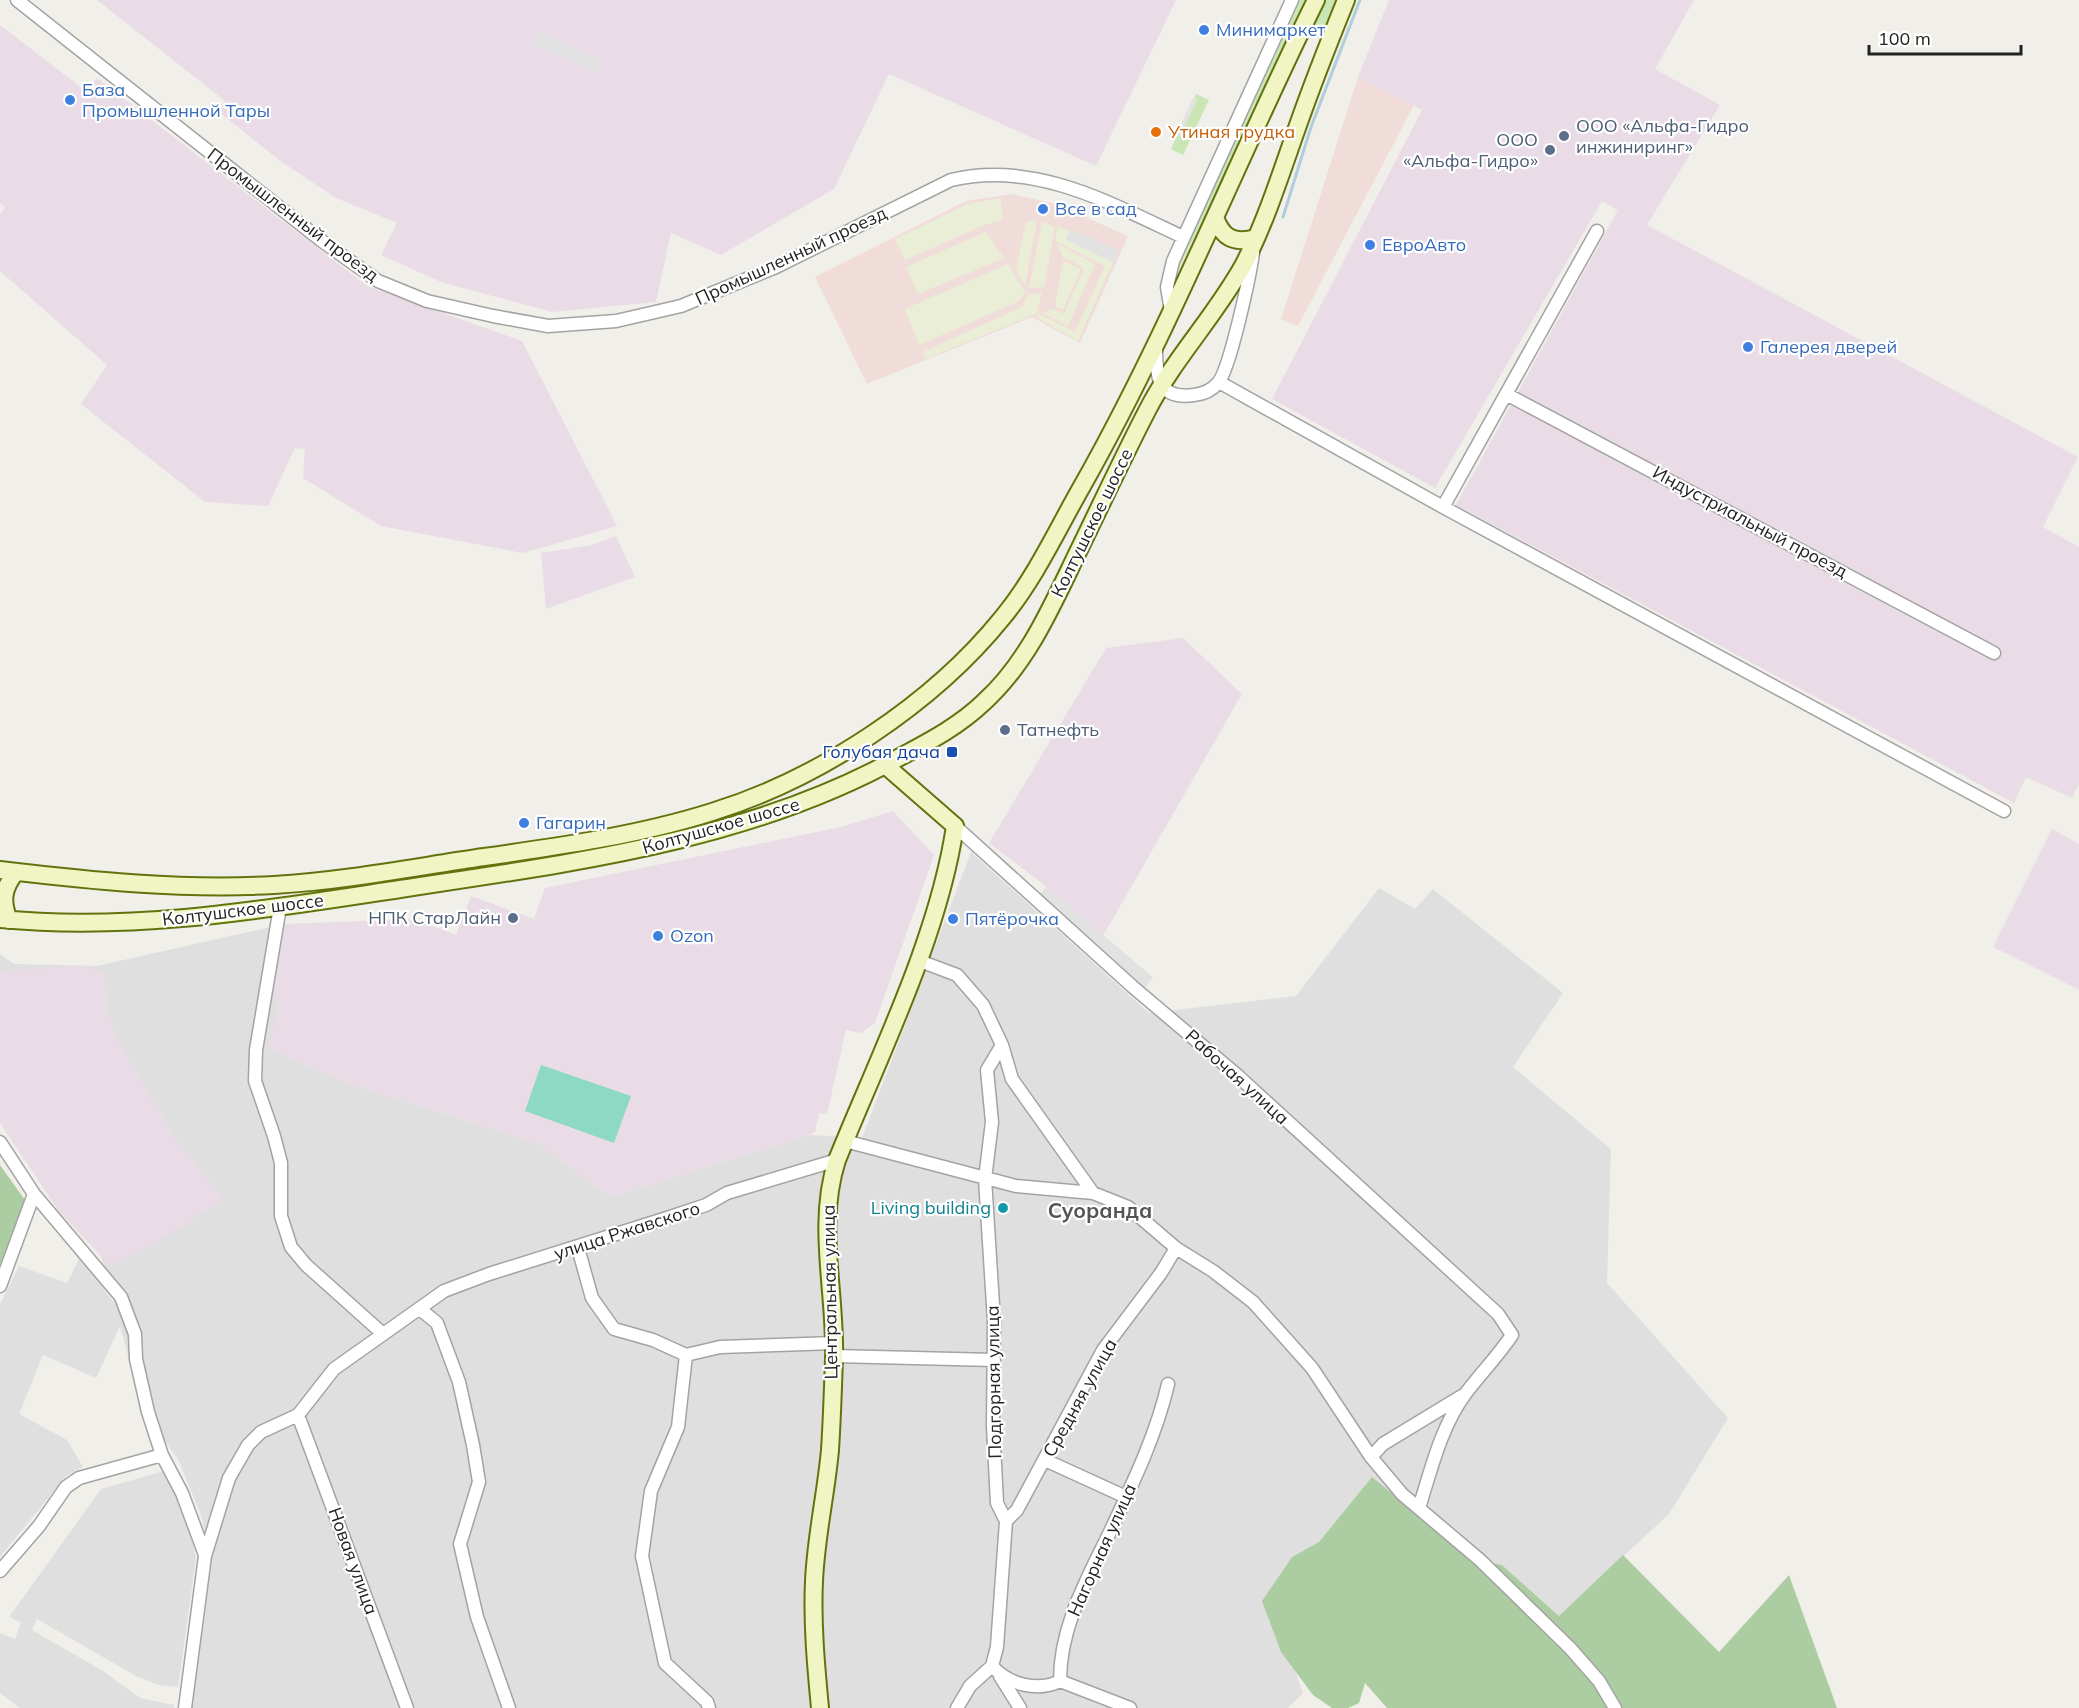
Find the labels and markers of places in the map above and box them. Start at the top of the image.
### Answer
place label: Минимаркет [1216,18,1326,41]
marker: Минимаркет [1197,23,1211,37]
place label: База Промышленной Тары [82,78,270,122]
marker: База Промышленной Тары [63,93,77,107]
place label: ООО «Альфа-Гидро инжиниринг» [1576,114,1749,158]
place label: Утиная грудка [1167,120,1295,143]
marker: Утиная грудка [1149,125,1163,139]
place label: ООО «Альфа-Гидро» [1403,128,1538,172]
marker: ООО «Альфа-Гидро инжиниринг» [1557,129,1571,143]
marker: ООО «Альфа-Гидро» [1543,143,1557,157]
place label: Все в сад [1055,197,1137,220]
marker: Все в сад [1036,202,1050,216]
place label: ЕвроАвто [1382,233,1466,256]
marker: ЕвроАвто [1363,238,1377,252]
place label: Галерея дверей [1760,335,1897,358]
marker: Галерея дверей [1741,340,1755,354]
place label: Татнефть [1017,718,1099,741]
marker: Татнефть [998,723,1012,737]
place label: Голубая дача [822,740,940,763]
marker: Голубая дача [945,745,959,759]
place label: Гагарин [536,811,606,834]
marker: Гагарин [517,816,531,830]
place label: НПК СтарЛайн [368,906,501,929]
place label: Пятёрочка [965,907,1059,930]
marker: НПК СтарЛайн [506,911,520,925]
marker: Пятёрочка [946,912,960,926]
place label: Ozon [670,924,714,947]
marker: Ozon [651,929,665,943]
place label: Living building [871,1196,991,1219]
marker: Living building [996,1201,1010,1215]

